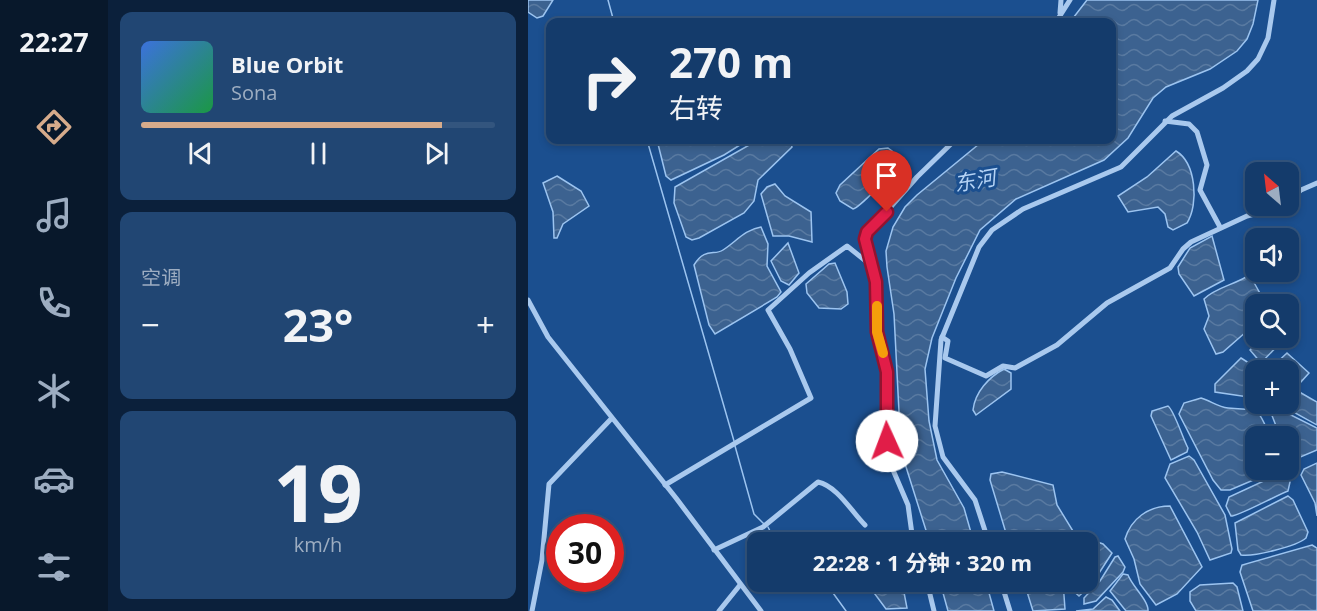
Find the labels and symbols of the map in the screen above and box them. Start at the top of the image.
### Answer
pin [861,150,912,212]
water label: 东河 [952,162,1002,197]
north arrow [1245,162,1299,216]
position arrow [855,409,919,473]
speed limit sign: 30 [546,514,624,592]

